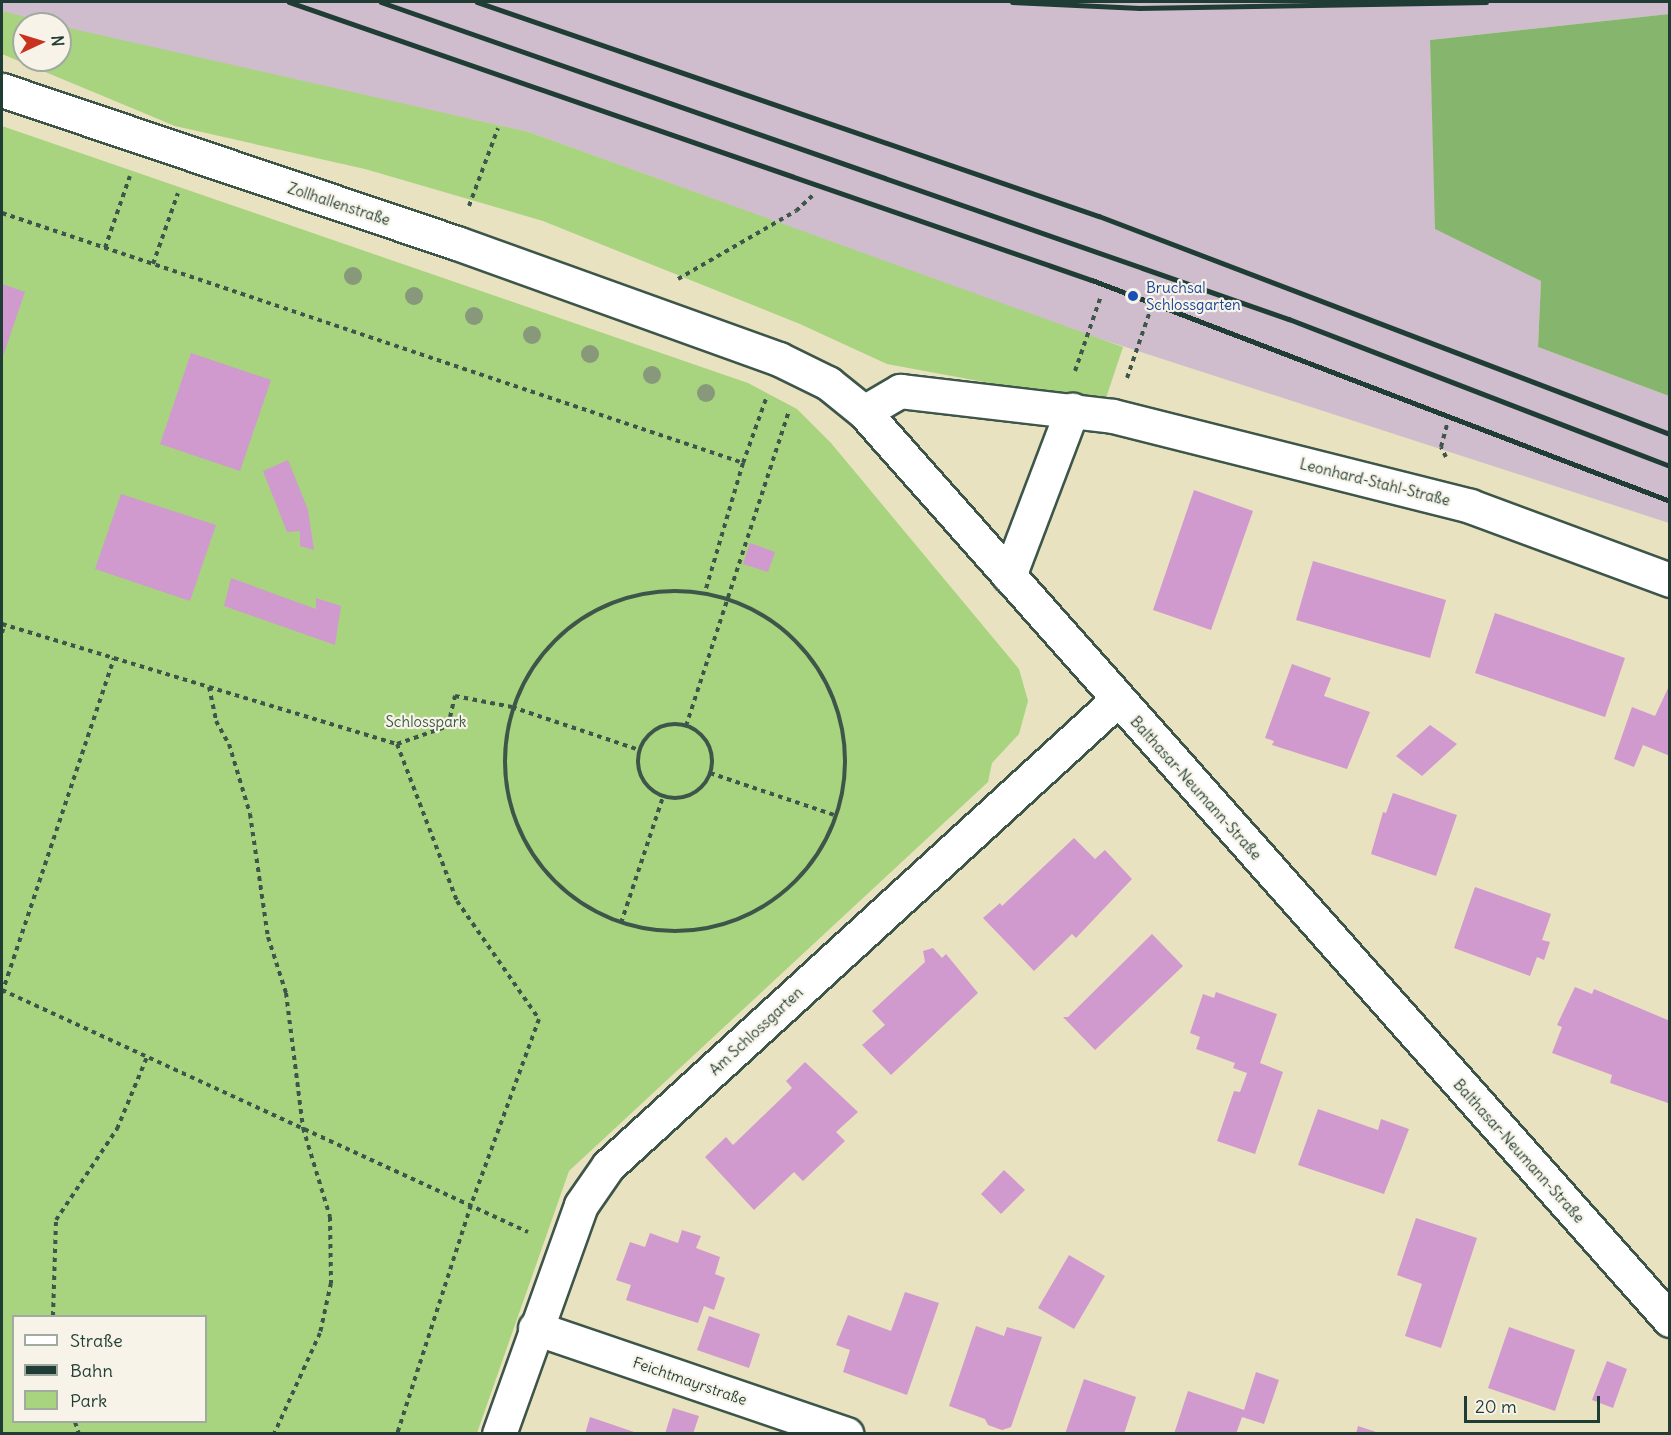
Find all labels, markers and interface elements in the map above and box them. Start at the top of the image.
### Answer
north arrow [12,12,72,72]
text: N [48,35,68,47]
street label: Zollhallenstraße [285,179,393,229]
place label: Bruchsal Schlossgarten [1146,278,1241,313]
marker: Bruchsal Schlossgarten [1124,287,1142,305]
street label: Leonhard-Stahl-Straße [1298,455,1452,509]
street label: Balthasar-Neumann-Straße [1127,712,1265,864]
park label: Schlosspark [386,713,466,731]
street label: Am Schlossgarten [706,983,806,1079]
street label: Balthasar-Neumann-Straße [1450,1075,1588,1227]
legend [12,1315,207,1423]
text: Straße [70,1329,123,1352]
street label: Feichtmayrstraße [631,1353,749,1409]
text: Bahn [70,1359,113,1382]
scale bar [1467,1384,1604,1422]
text: Park [70,1389,107,1412]
text: 20 m [1475,1395,1517,1418]

